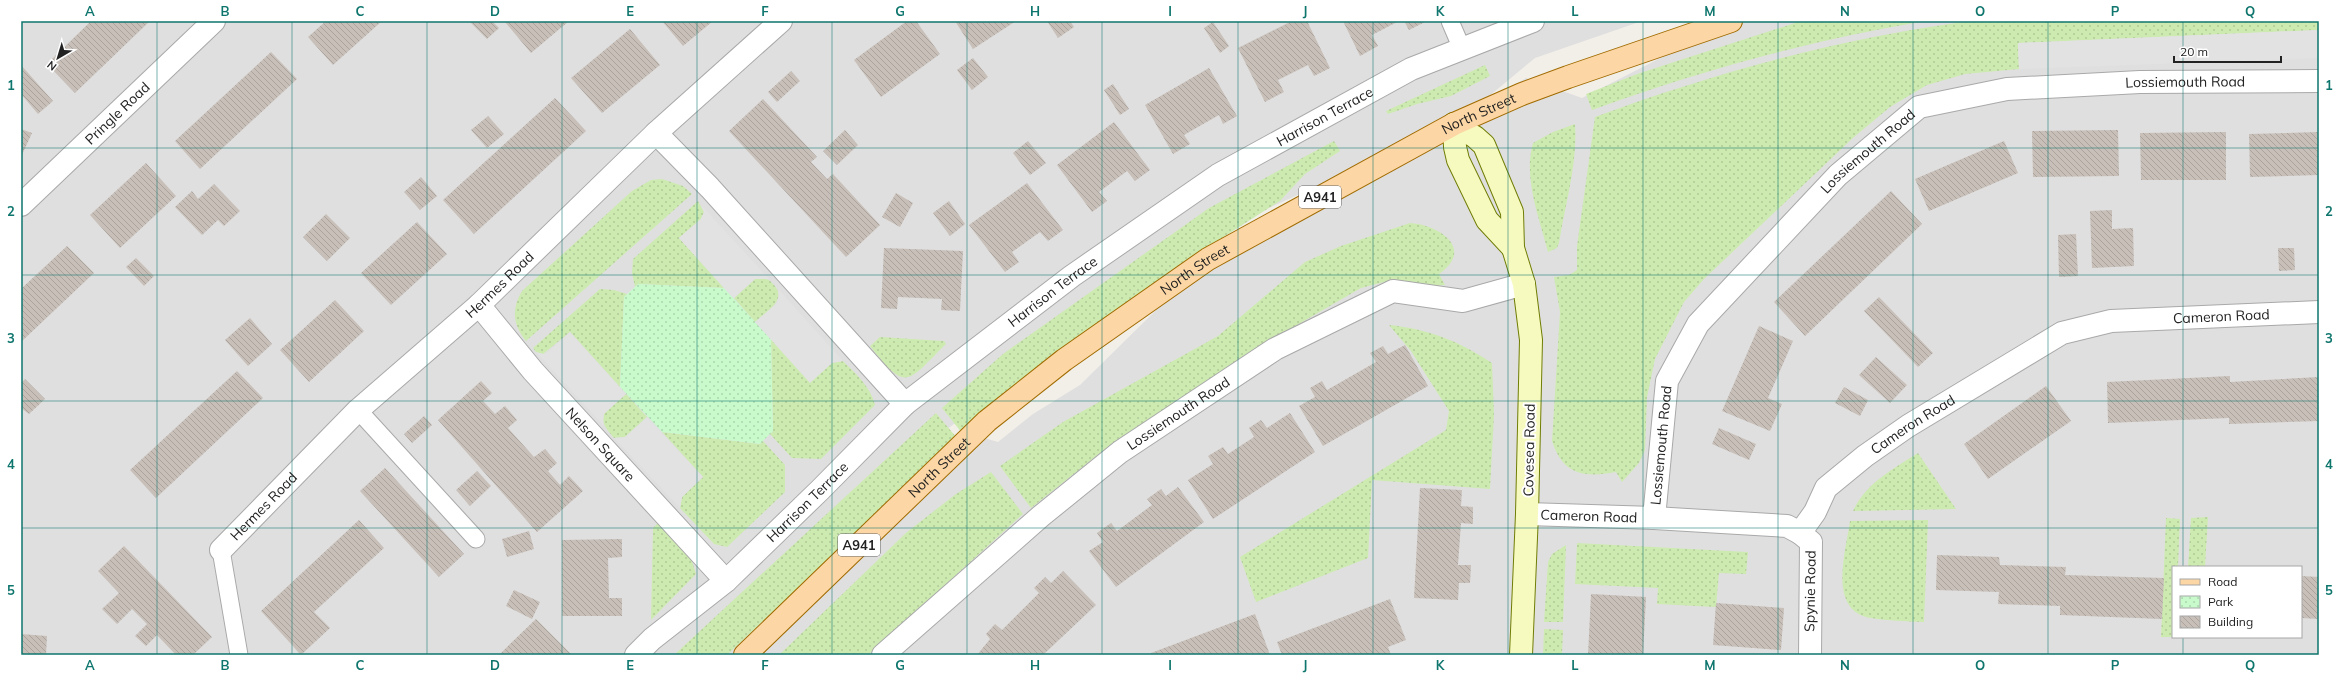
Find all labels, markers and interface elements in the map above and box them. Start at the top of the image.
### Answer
text: A [85,3,95,19]
text: B [221,3,230,19]
text: C [356,3,365,19]
text: D [490,3,500,19]
text: E [626,3,634,19]
text: F [761,3,769,19]
text: G [895,3,905,19]
text: H [1030,3,1040,19]
text: I [1168,3,1172,19]
text: J [1303,3,1307,19]
text: K [1436,3,1446,19]
text: L [1571,3,1579,19]
text: M [1704,3,1716,19]
text: N [1840,3,1850,19]
text: O [1975,3,1985,19]
text: P [2111,3,2120,19]
text: Q [2245,3,2255,19]
north arrow [38,38,78,78]
scale bar [2174,38,2281,64]
text: 20 m [2180,44,2208,59]
text: N [44,58,59,74]
street label: Lossiemouth Road [2125,72,2245,92]
text: 1 [7,77,15,93]
text: 1 [2325,77,2333,93]
street label: Pringle Road [81,78,154,148]
street label: Harrison Terrace [1273,83,1376,150]
street label: North Street [1438,89,1518,138]
street label: Lossiemouth Road [1816,105,1919,197]
road number: A941 [1299,186,1341,208]
text: 2 [7,203,15,219]
text: 2 [2325,203,2333,219]
street label: North Street [1157,240,1233,299]
street label: Hermes Road [462,248,538,322]
street label: Harrison Terrace [1004,252,1101,331]
street label: Cameron Road [2173,305,2270,327]
text: 3 [7,330,15,346]
text: 3 [2325,330,2333,346]
street label: Lossiemouth Road [1123,373,1233,454]
street label: Lossiemouth Road [1646,385,1676,506]
street label: Cameron Road [1867,391,1958,458]
street label: Covesea Road [1519,403,1539,497]
street label: Nelson Square [562,404,639,485]
street label: North Street [904,433,974,501]
text: 4 [7,456,15,472]
text: 4 [2325,456,2333,472]
street label: Harrison Terrace [763,458,852,546]
street label: Hermes Road [226,469,301,544]
street label: Cameron Road [1540,505,1638,526]
road number: A941 [838,534,880,556]
street label: Spynie Road [1800,550,1820,632]
legend [2172,566,2302,638]
text: Road [2208,574,2237,589]
text: 5 [7,582,15,598]
text: 5 [2325,582,2333,598]
text: Park [2208,594,2234,609]
text: Building [2208,614,2253,629]
text: A [85,657,95,673]
text: B [221,657,230,673]
text: C [356,657,365,673]
text: D [490,657,500,673]
text: E [626,657,634,673]
text: F [761,657,769,673]
text: G [895,657,905,673]
text: H [1030,657,1040,673]
text: I [1168,657,1172,673]
text: J [1303,657,1307,673]
text: K [1436,657,1446,673]
text: L [1571,657,1579,673]
text: M [1704,657,1716,673]
text: N [1840,657,1850,673]
text: O [1975,657,1985,673]
text: P [2111,657,2120,673]
text: Q [2245,657,2255,673]

